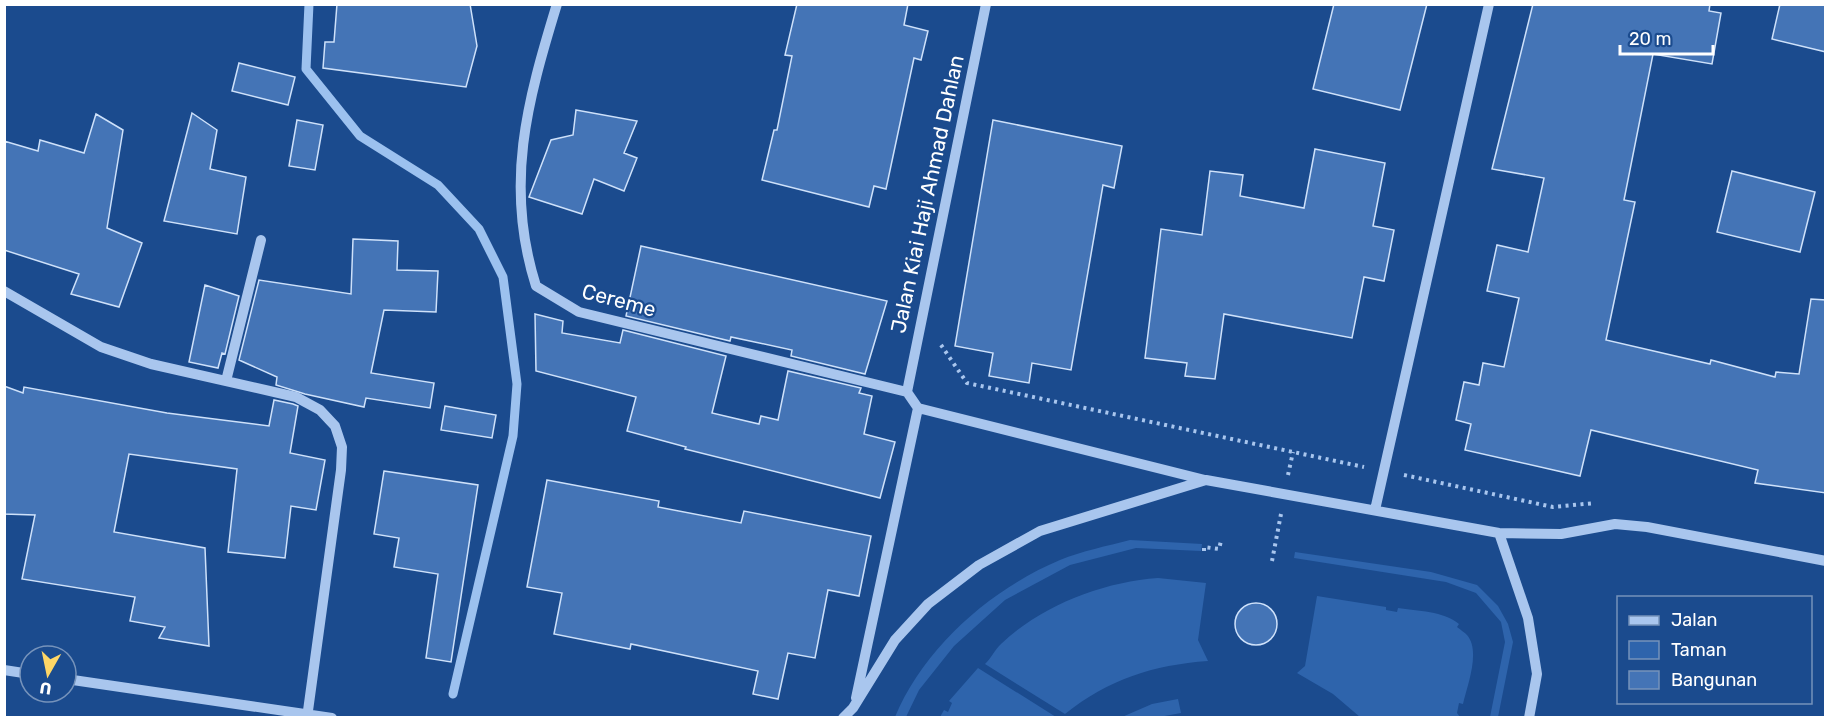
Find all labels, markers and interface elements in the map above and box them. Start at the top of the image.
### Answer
scale bar [1620,18,1713,56]
text: 20 m [1629,28,1671,50]
street label: Jalan Kiai Haji Ahmad Dahlan [885,53,969,335]
street label: Cereme [579,278,659,322]
legend [1617,596,1812,704]
text: Jalan [1671,609,1718,631]
text: Taman [1671,639,1727,661]
north arrow [18,644,78,704]
text: Bangunan [1671,669,1757,691]
text: U [39,678,53,699]

